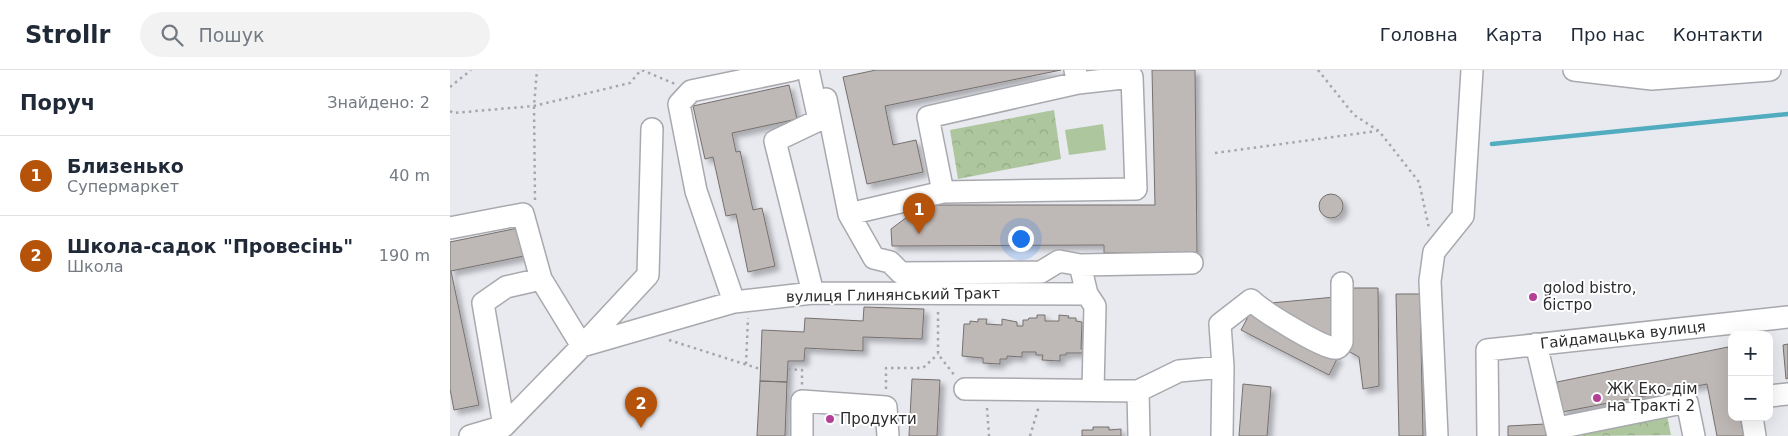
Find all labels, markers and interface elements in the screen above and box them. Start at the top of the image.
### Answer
search box [140,12,490,57]
text: Strollr [25,21,110,49]
icon: search [158,21,186,49]
text: Пошук [198,24,264,46]
text: Головна [1380,24,1458,45]
text: Карта [1486,24,1542,45]
text: Про нас [1570,24,1645,45]
text: Контакти [1673,24,1763,45]
text: Поруч [20,91,95,115]
text: Знайдено: 2 [327,93,430,112]
text: Близенько [67,155,184,177]
text: 1 [30,166,42,185]
text: 40 m [389,166,430,185]
text: Супермаркет [67,177,179,196]
pin: 1 [903,193,935,234]
your location [1008,226,1034,252]
text: Школа-садок "Провесінь" [67,235,353,257]
text: 2 [30,246,42,265]
text: 190 m [379,246,430,265]
text: Школа [67,257,124,276]
place label: golod bistro, бістро [1543,279,1637,314]
street label: вулиця Глинянський Тракт [786,284,1001,306]
marker: golod bistro, бістро [1527,291,1539,303]
street label: Гайдамацька вулиця [1539,317,1707,353]
map controls [1728,331,1773,421]
button: + [1728,331,1773,376]
button: − [1728,376,1773,421]
place label: ЖК Еко-дім на Тракті 2 [1607,380,1698,415]
pin: 2 [625,387,657,428]
marker: ЖК Еко-дім на Тракті 2 [1591,392,1603,404]
place label: Продукти [840,410,917,428]
marker: Продукти [824,413,836,425]

